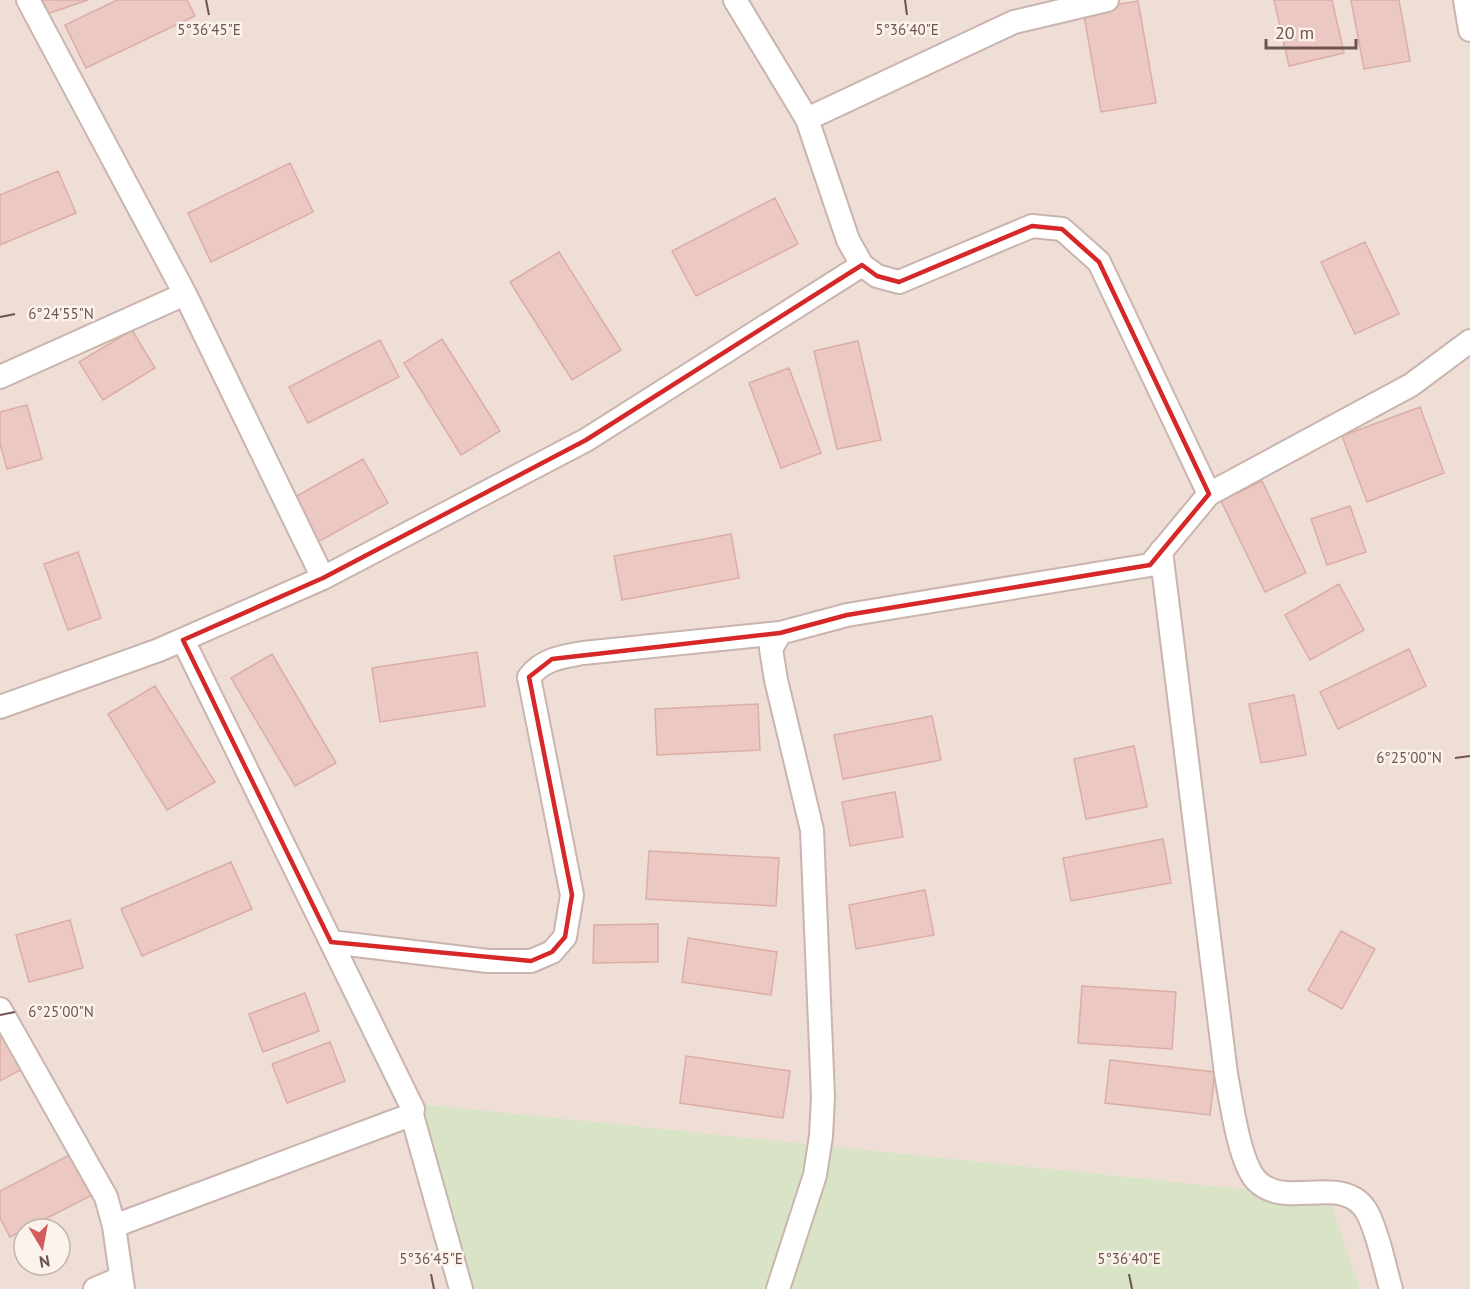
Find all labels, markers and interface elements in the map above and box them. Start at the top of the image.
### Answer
scale bar [1266,12,1356,50]
text: 5°36'45"E [177,20,241,39]
text: 5°36'40"E [875,20,939,39]
text: 20 m [1275,21,1314,44]
text: 6°24'55"N [28,304,94,323]
text: 6°25'00"N [1376,748,1442,767]
text: 6°25'00"N [28,1002,94,1021]
north arrow [12,1217,72,1277]
text: 5°36'45"E [399,1249,463,1268]
text: 5°36'40"E [1097,1249,1161,1268]
text: N [38,1251,52,1273]

